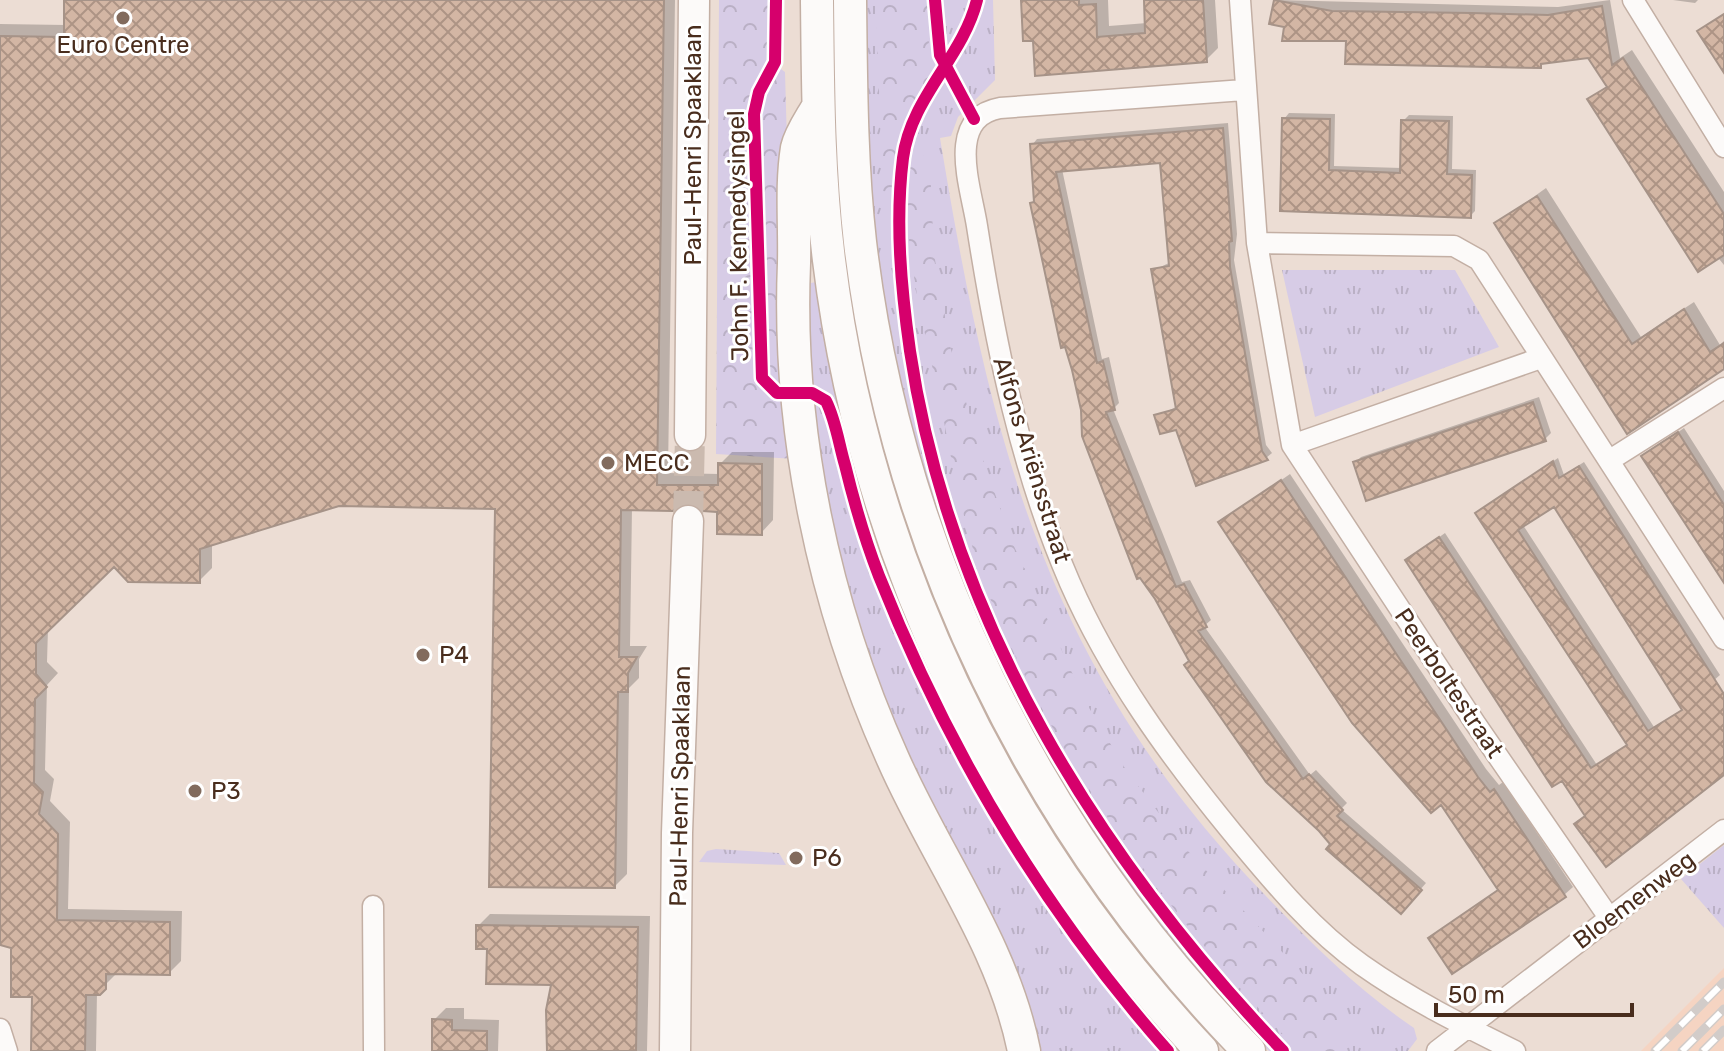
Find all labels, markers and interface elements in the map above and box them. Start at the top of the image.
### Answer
marker: Euro Centre [114,9,132,27]
street label: Paul-Henri Spaaklaan [679,24,707,266]
place label: Euro Centre [57,31,189,59]
street label: John F. Kennedysingel [722,110,754,362]
street label: Alfons Ariënsstraat [987,353,1077,567]
place label: MECC [624,449,689,477]
marker: MECC [599,454,617,472]
street label: Peerboltestraat [1389,603,1509,763]
place label: P4 [439,641,469,669]
marker: P4 [414,646,432,664]
street label: Paul-Henri Spaaklaan [664,665,696,907]
place label: P3 [211,777,241,805]
marker: P3 [186,782,204,800]
place label: P6 [812,844,842,872]
street label: Bloemenweg [1568,845,1700,955]
marker: P6 [787,849,805,867]
scale bar [1436,967,1632,1017]
text: 50 m [1448,981,1505,1009]

